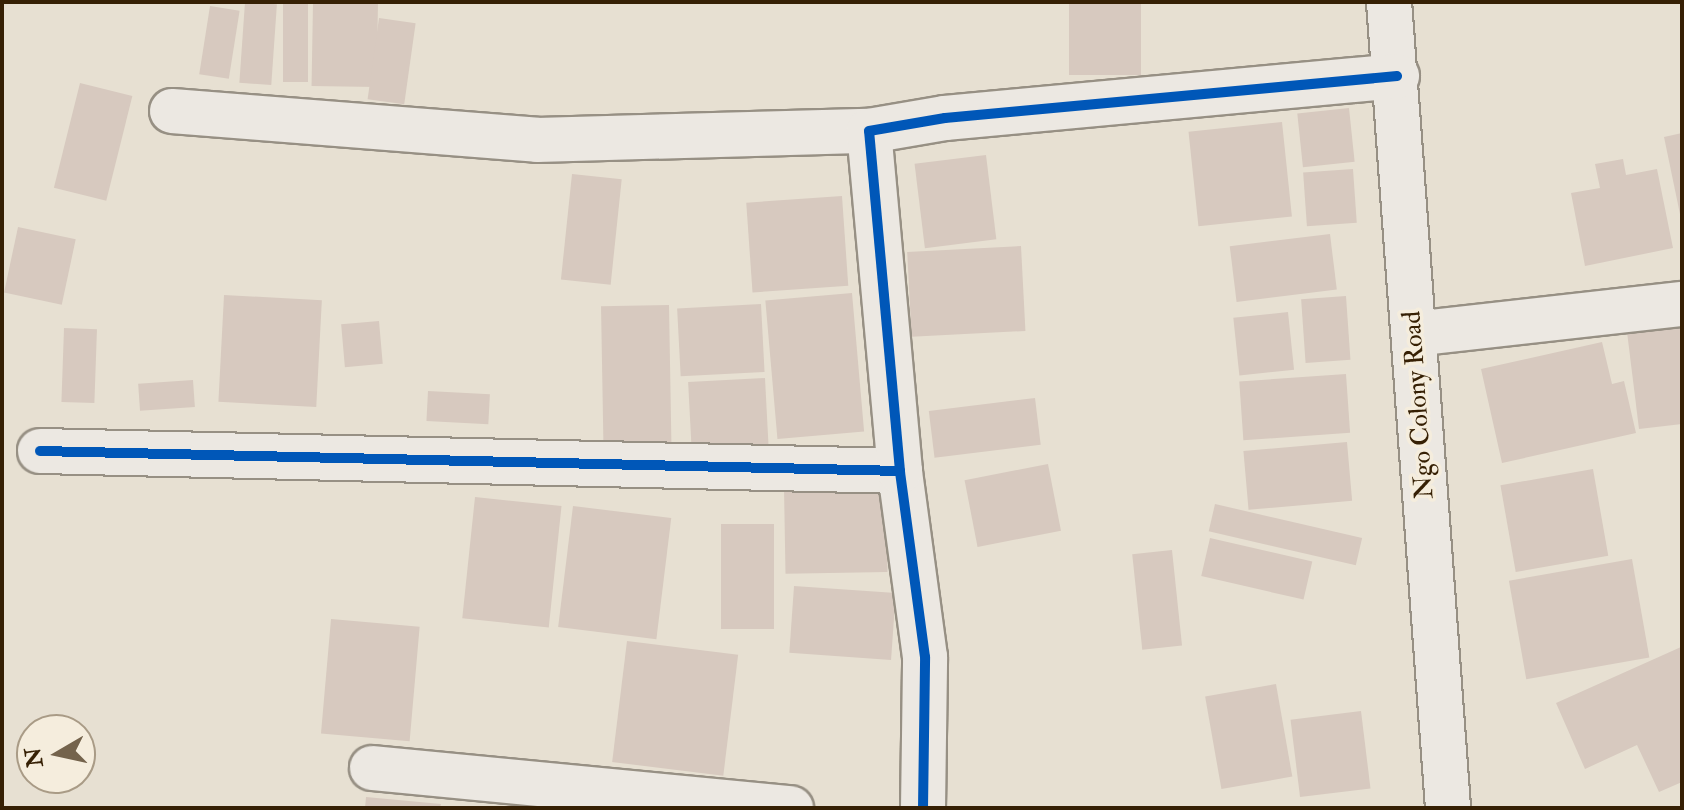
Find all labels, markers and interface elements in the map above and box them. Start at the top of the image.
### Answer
street label: Ngo Colony Road [1397,310,1441,500]
north arrow [16,714,96,794]
text: N [19,746,50,769]

